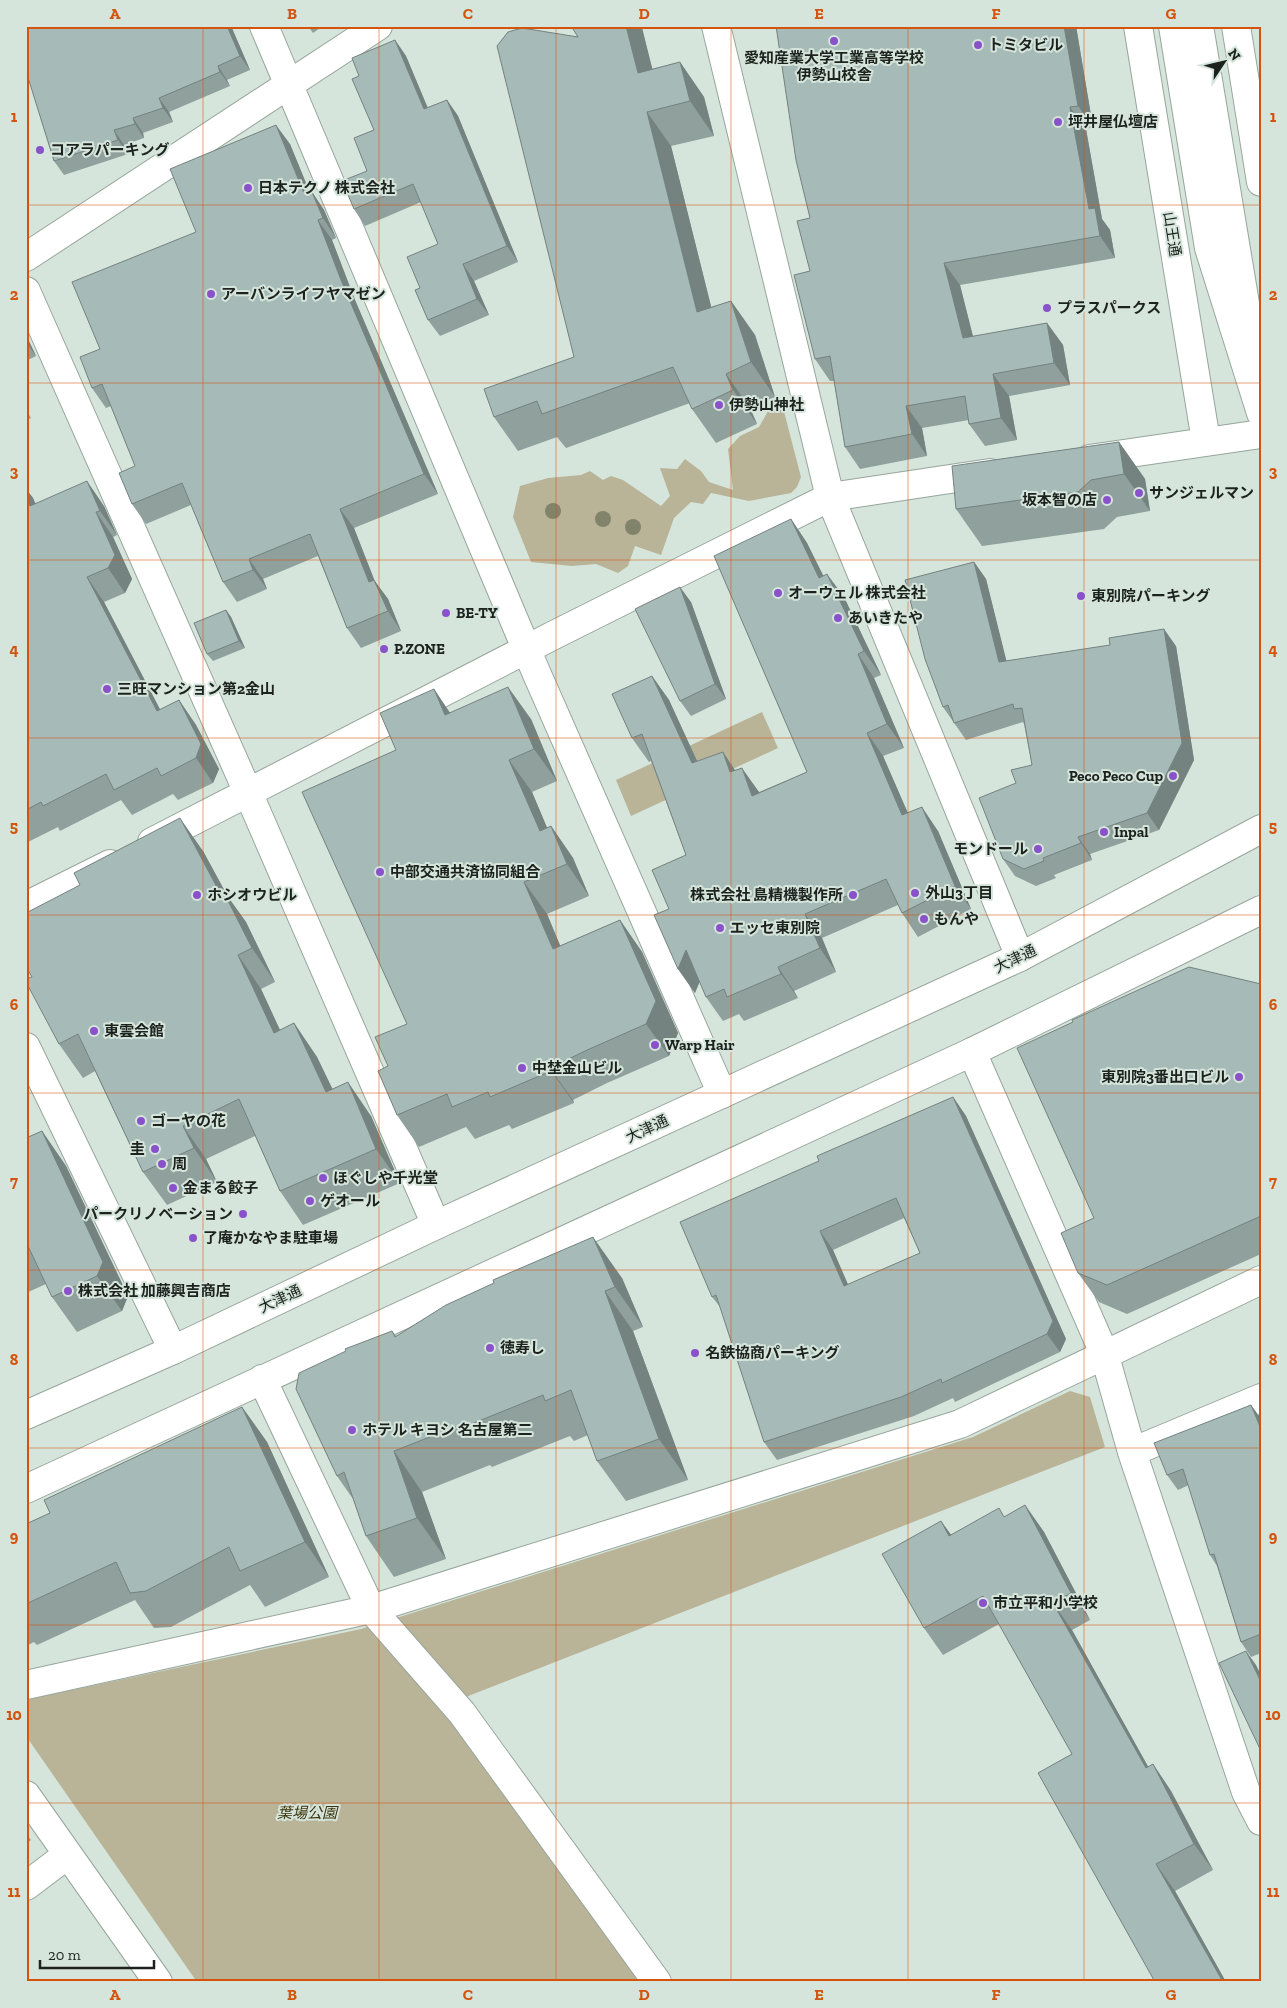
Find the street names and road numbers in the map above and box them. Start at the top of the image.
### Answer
street label: 山王通 [1160,210,1184,258]
street label: 大津通 [991,941,1039,977]
street label: 大津通 [623,1111,671,1147]
street label: 大津通 [256,1281,304,1317]

